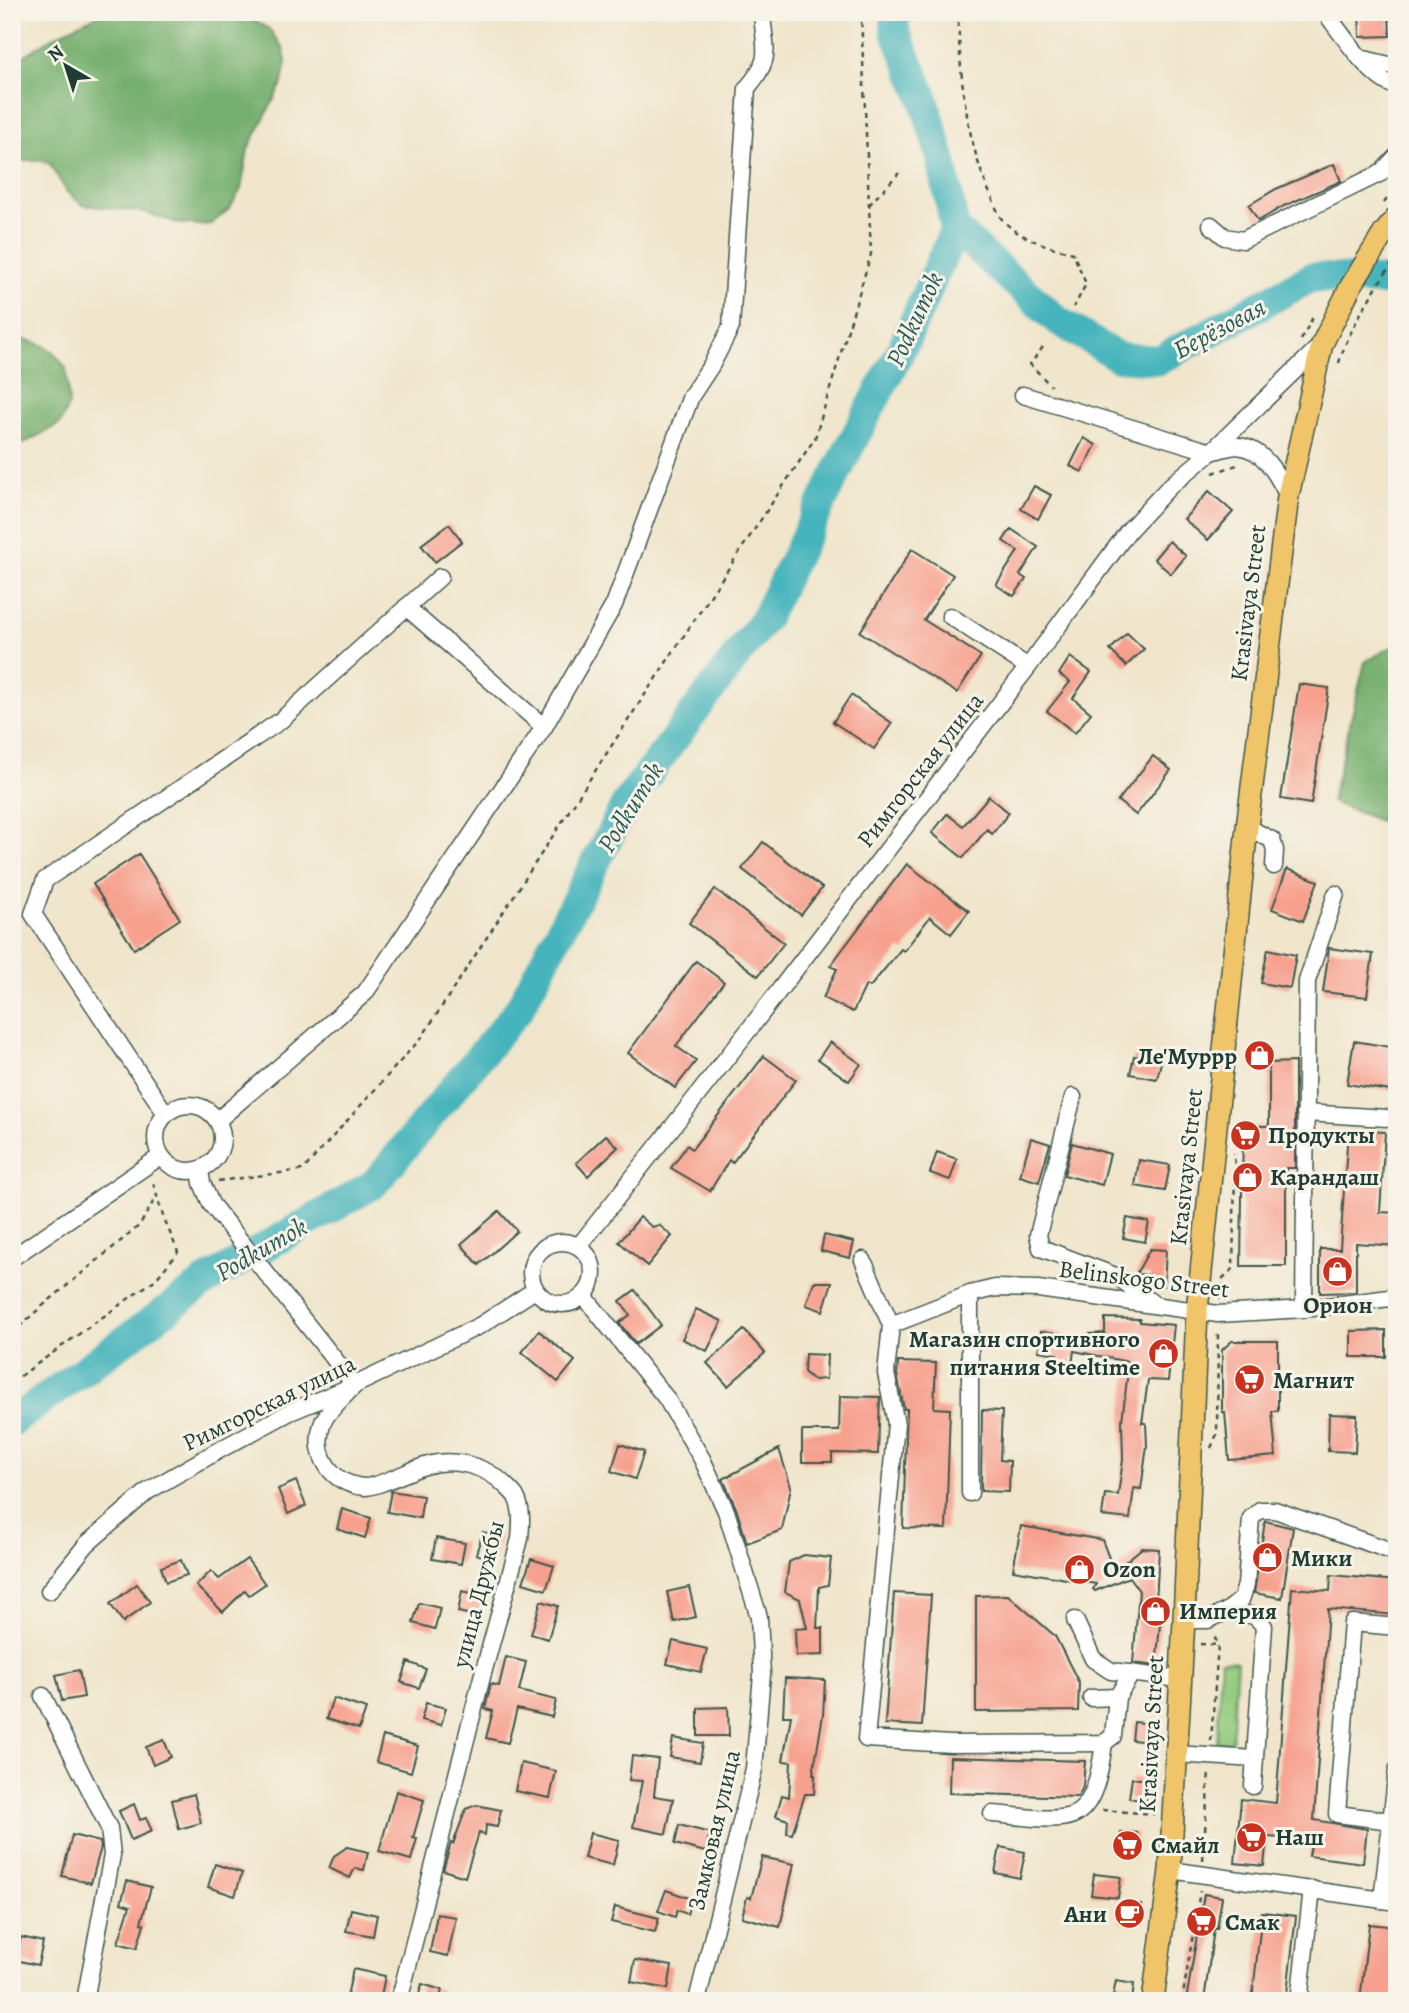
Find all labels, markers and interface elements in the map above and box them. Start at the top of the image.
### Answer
north arrow [32,32,102,102]
text: N [42,39,70,68]
water label: Podkumok [877,266,952,372]
water label: Берёзовая [1167,289,1272,367]
street label: Krasivaya Street [1222,523,1274,683]
street label: Римгорская улица [849,686,991,854]
water label: Podkumok [589,755,672,859]
shop icon: Ле'Муррр [1243,1039,1277,1073]
place label: Ле'Муррр [1137,1040,1237,1072]
street label: Krasivaya Street [1162,1087,1210,1247]
supermarket icon: Продукты [1228,1118,1262,1152]
place label: Продукты [1268,1119,1375,1151]
shop icon: Карандаш [1230,1160,1264,1194]
place label: Карандаш [1270,1161,1379,1193]
water label: Podkumok [209,1209,314,1290]
street label: Belinskogo Street [1057,1253,1231,1305]
shop icon: Орион [1321,1254,1355,1288]
place label: Орион [1303,1289,1373,1321]
place label: Магазин спортивного питания Steeltime [909,1323,1140,1383]
shop icon: Магазин спортивного питания Steeltime [1146,1336,1180,1370]
street label: Римгорская улица [177,1347,361,1459]
supermarket icon: Магнит [1233,1363,1267,1397]
place label: Магнит [1273,1364,1354,1396]
street label: улица Дружбы [444,1517,512,1672]
shop icon: Мики [1251,1541,1285,1575]
place label: Мики [1291,1542,1352,1574]
shop icon: Ozon [1063,1552,1097,1586]
place label: Ozon [1103,1553,1157,1585]
shop icon: Империя [1139,1594,1173,1628]
place label: Империя [1179,1595,1277,1627]
street label: Krasivaya Street [1131,1654,1171,1814]
street label: Замковая улица [680,1746,748,1914]
supermarket icon: Наш [1235,1820,1269,1854]
place label: Наш [1275,1821,1324,1853]
supermarket icon: Смайл [1111,1828,1145,1862]
place label: Смайл [1151,1829,1220,1861]
cafe icon: Ани [1113,1897,1147,1931]
place label: Ани [1063,1898,1107,1930]
supermarket icon: Смак [1185,1905,1219,1939]
place label: Смак [1225,1906,1280,1938]

